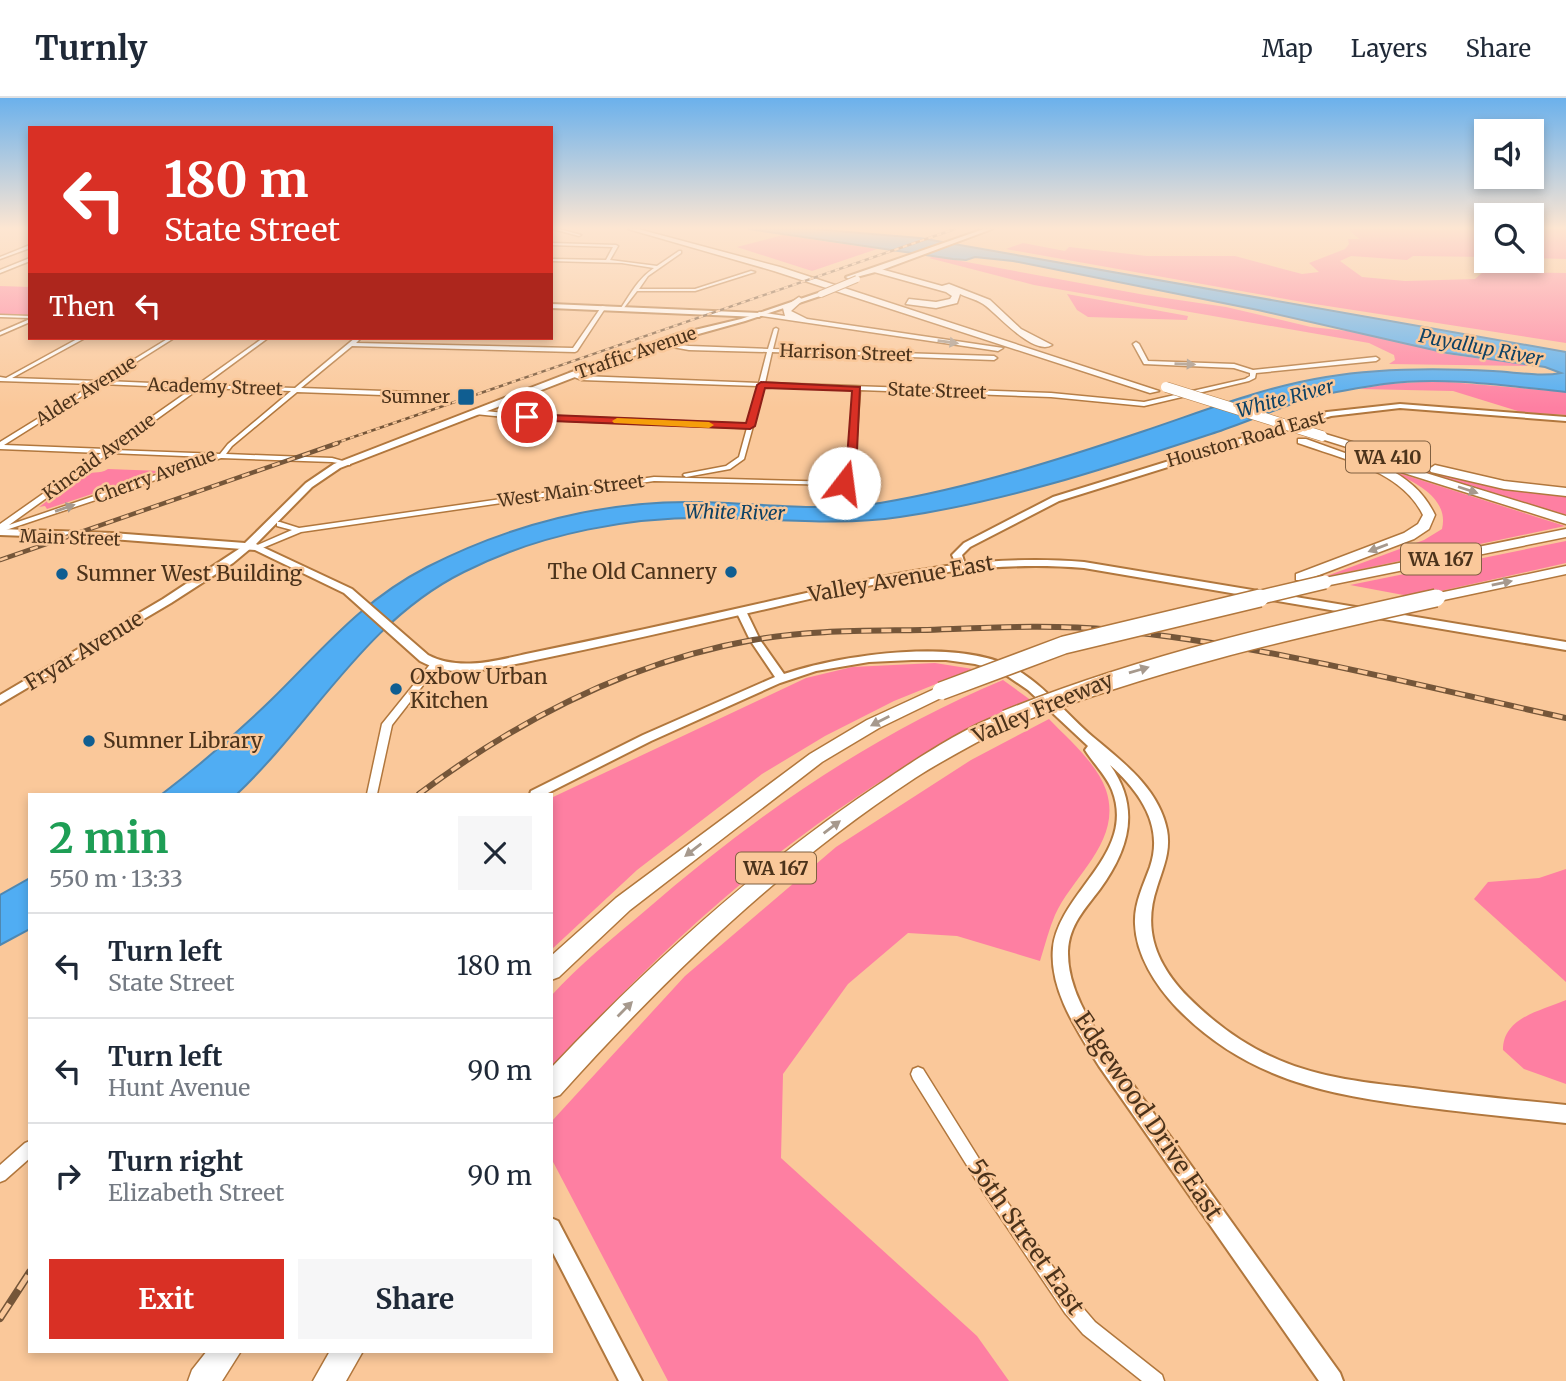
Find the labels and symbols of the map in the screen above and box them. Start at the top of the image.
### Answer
street label: Traffic Avenue [572,321,699,384]
water label: Puyallup River [1417,323,1545,371]
one-way arrow [937,336,959,347]
street label: Harrison Street [779,339,913,366]
street label: Alder Avenue [30,351,140,431]
one-way arrow [1175,358,1197,370]
street label: Academy Street [146,373,283,400]
water label: White River [1234,373,1337,423]
street label: State Street [887,377,987,404]
place label: Sumner [381,385,450,408]
marker: Sumner [456,387,476,407]
pin [497,387,557,447]
street label: Houston Road East [1164,405,1328,472]
street label: Kincaid Avenue [38,408,159,505]
road number: WA 410 [1346,442,1430,472]
street label: Cherry Avenue [91,443,219,508]
position arrow [807,446,881,520]
street label: West Main Street [495,469,646,512]
one-way arrow [1457,485,1478,496]
water label: White River [685,499,786,525]
one-way arrow [54,502,75,513]
street label: Main Street [19,524,121,551]
one-way arrow [1368,543,1389,554]
road number: WA 167 [1401,544,1481,574]
street label: Valley Avenue East [805,549,996,608]
place label: The Old Cannery [548,558,718,585]
place label: Sumner West Building [76,560,303,587]
marker: The Old Cannery [723,564,739,580]
marker: Sumner West Building [54,566,70,582]
one-way arrow [1491,578,1513,589]
street label: Fryar Avenue [20,605,148,697]
place label: Oxbow Urban Kitchen [410,663,548,714]
one-way arrow [1129,665,1150,675]
street label: Valley Freeway [968,666,1118,750]
marker: Oxbow Urban Kitchen [388,681,404,697]
one-way arrow [870,716,890,727]
place label: Sumner Library [103,727,264,754]
marker: Sumner Library [81,733,97,749]
one-way arrow [822,819,840,834]
one-way arrow [684,843,702,858]
road number: WA 167 [736,852,816,884]
one-way arrow [616,1001,633,1018]
street label: Edgewood Drive East [1067,1006,1230,1226]
street label: 56th Street East [961,1153,1092,1321]

